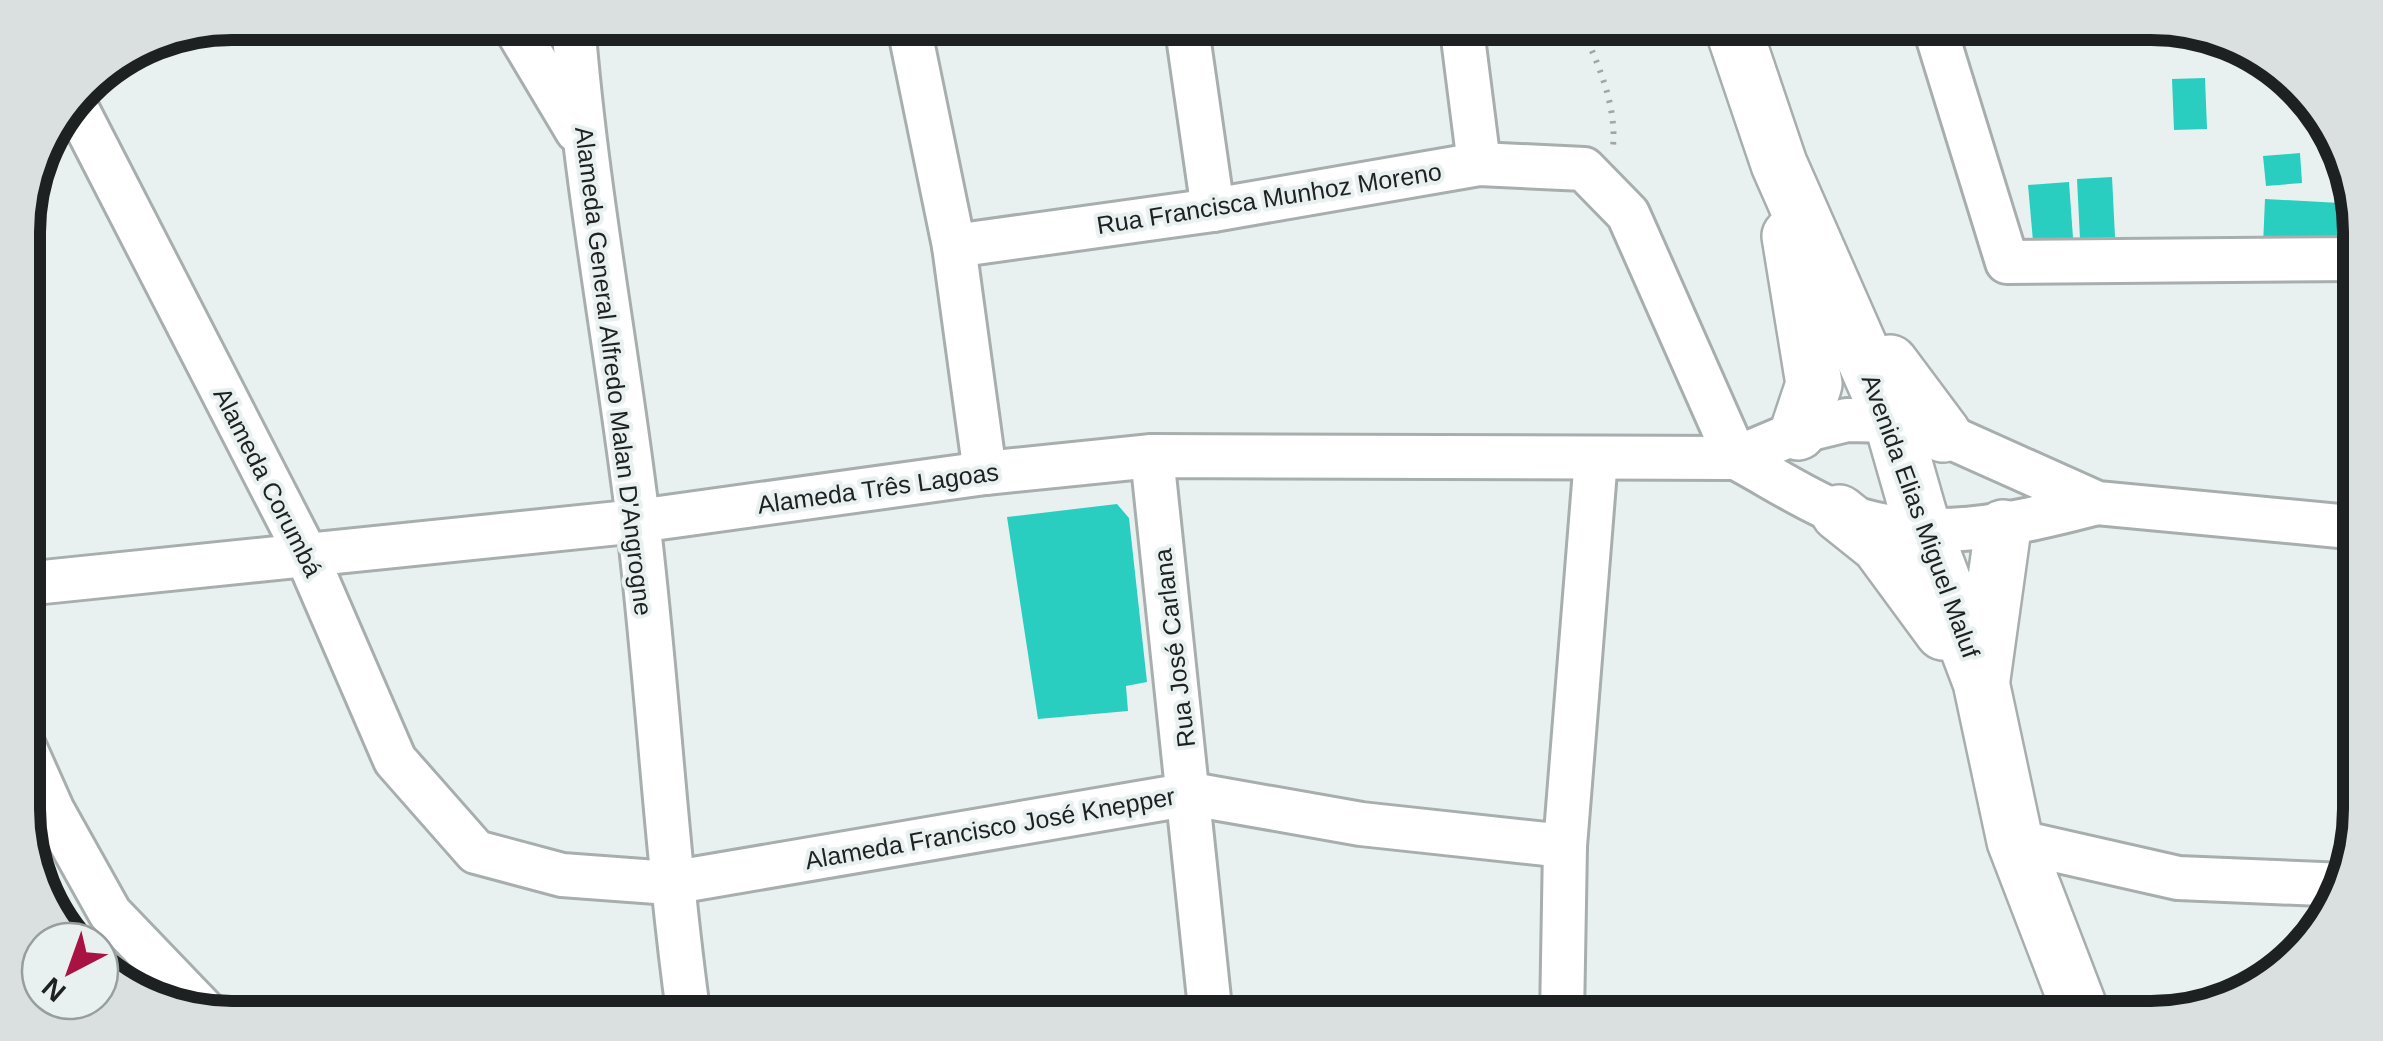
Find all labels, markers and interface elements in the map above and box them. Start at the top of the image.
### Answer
street label: Alameda General Alfredo Malan D'Angrogne [570,125,658,617]
street label: Rua Francisca Munhoz Moreno [1095,157,1443,239]
street label: Avenida Elias Miguel Maluf [1857,370,1985,662]
street label: Alameda Corumbá [208,383,328,581]
street label: Alameda Três Lagoas [756,457,1000,519]
street label: Rua José Carlana [1148,547,1200,749]
street label: Alameda Francisco José Knepper [803,782,1177,874]
north arrow [20,921,120,1021]
text: N [36,971,72,1008]

